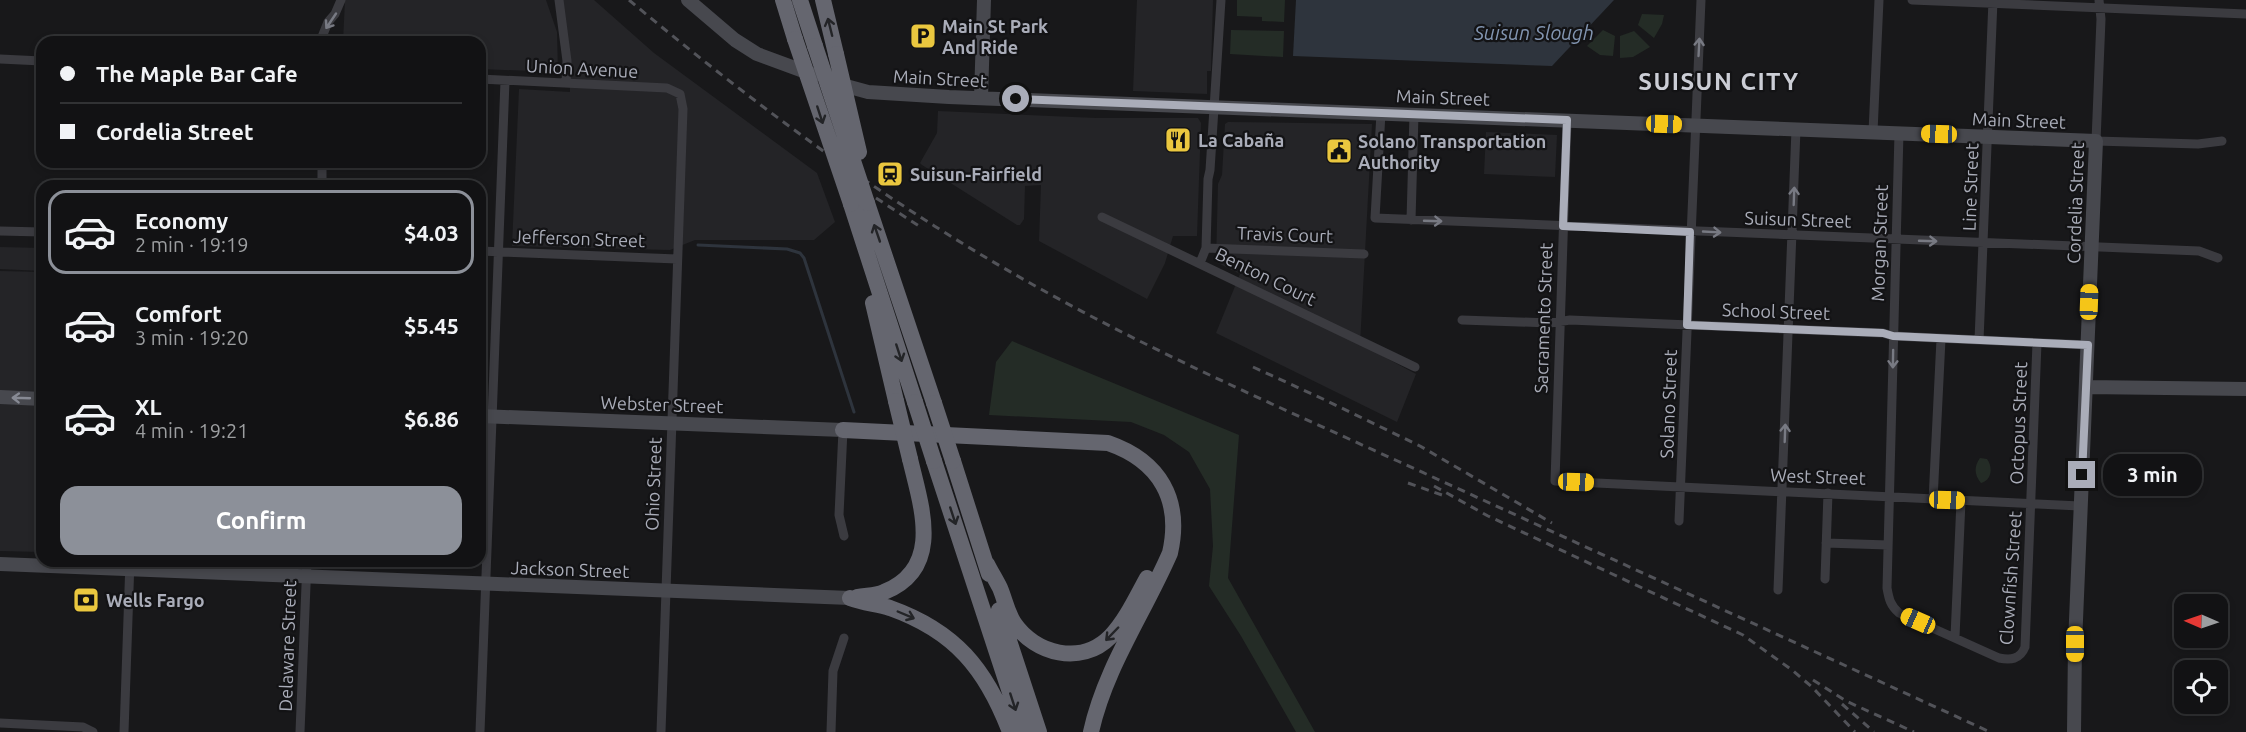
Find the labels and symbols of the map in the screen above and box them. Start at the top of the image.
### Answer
one-way arrow [324,12,337,29]
place label: Main St Park And Ride [942,16,1048,57]
one-way arrow [823,18,835,37]
parking icon: Main St Park And Ride [908,21,938,51]
water label: Suisun Slough [1473,21,1594,44]
one-way arrow [1693,37,1704,57]
street label: Union Avenue [525,55,639,81]
street label: Main Street [893,66,987,90]
district label: SUISUN CITY [1638,68,1800,95]
route start [1002,85,1029,112]
street label: Main Street [1396,85,1490,109]
one-way arrow [815,105,826,124]
street label: Main Street [1972,108,2066,132]
car [1646,114,1682,134]
car [1921,124,1957,144]
restaurant icon: La Cabaña [1163,125,1193,155]
place label: La Cabaña [1198,130,1284,150]
place label: Solano Transportation Authority [1358,131,1546,172]
public building icon: Solano Transportation Authority [1324,136,1354,166]
street label: Cordelia Street [2063,142,2087,264]
street label: Line Street [1958,143,1982,231]
station icon: Suisun-Fairfield [875,159,905,189]
place label: Suisun-Fairfield [910,164,1042,184]
street label: Morgan Street [1867,184,1891,302]
one-way arrow [1788,187,1800,207]
street label: Suisun Street [1744,207,1852,231]
one-way arrow [1423,215,1443,227]
street label: Travis Court [1237,222,1333,246]
one-way arrow [871,224,882,243]
street label: Jefferson Street [513,226,645,250]
one-way arrow [1702,227,1722,238]
one-way arrow [1917,235,1937,246]
street label: Sacramento Street [1530,242,1556,394]
street label: Benton Court [1212,243,1320,309]
car [2079,284,2099,320]
street label: School Street [1722,299,1830,323]
one-way arrow [894,343,905,362]
street label: Solano Street [1656,349,1680,459]
one-way arrow [1887,349,1899,369]
street label: Octopus Street [2006,361,2030,485]
one-way arrow [12,392,31,403]
street label: Webster Street [600,392,724,416]
one-way arrow [1780,424,1791,444]
street label: Ohio Street [641,437,665,531]
callout: 3 min [2103,454,2202,496]
route end [2068,461,2095,488]
street label: West Street [1770,464,1866,488]
car [1558,472,1594,492]
car [1929,490,1965,510]
one-way arrow [948,506,959,525]
street label: Clownfish Street [1995,510,2025,646]
street label: Jackson Street [510,557,630,581]
street label: Delaware Street [275,580,299,712]
bank icon: Wells Fargo [71,585,101,615]
place label: Wells Fargo [106,590,205,610]
north arrow [2174,594,2228,648]
car [1898,605,1938,637]
one-way arrow [896,610,915,621]
one-way arrow [1104,626,1119,641]
car [2066,626,2084,662]
one-way arrow [1008,692,1019,711]

